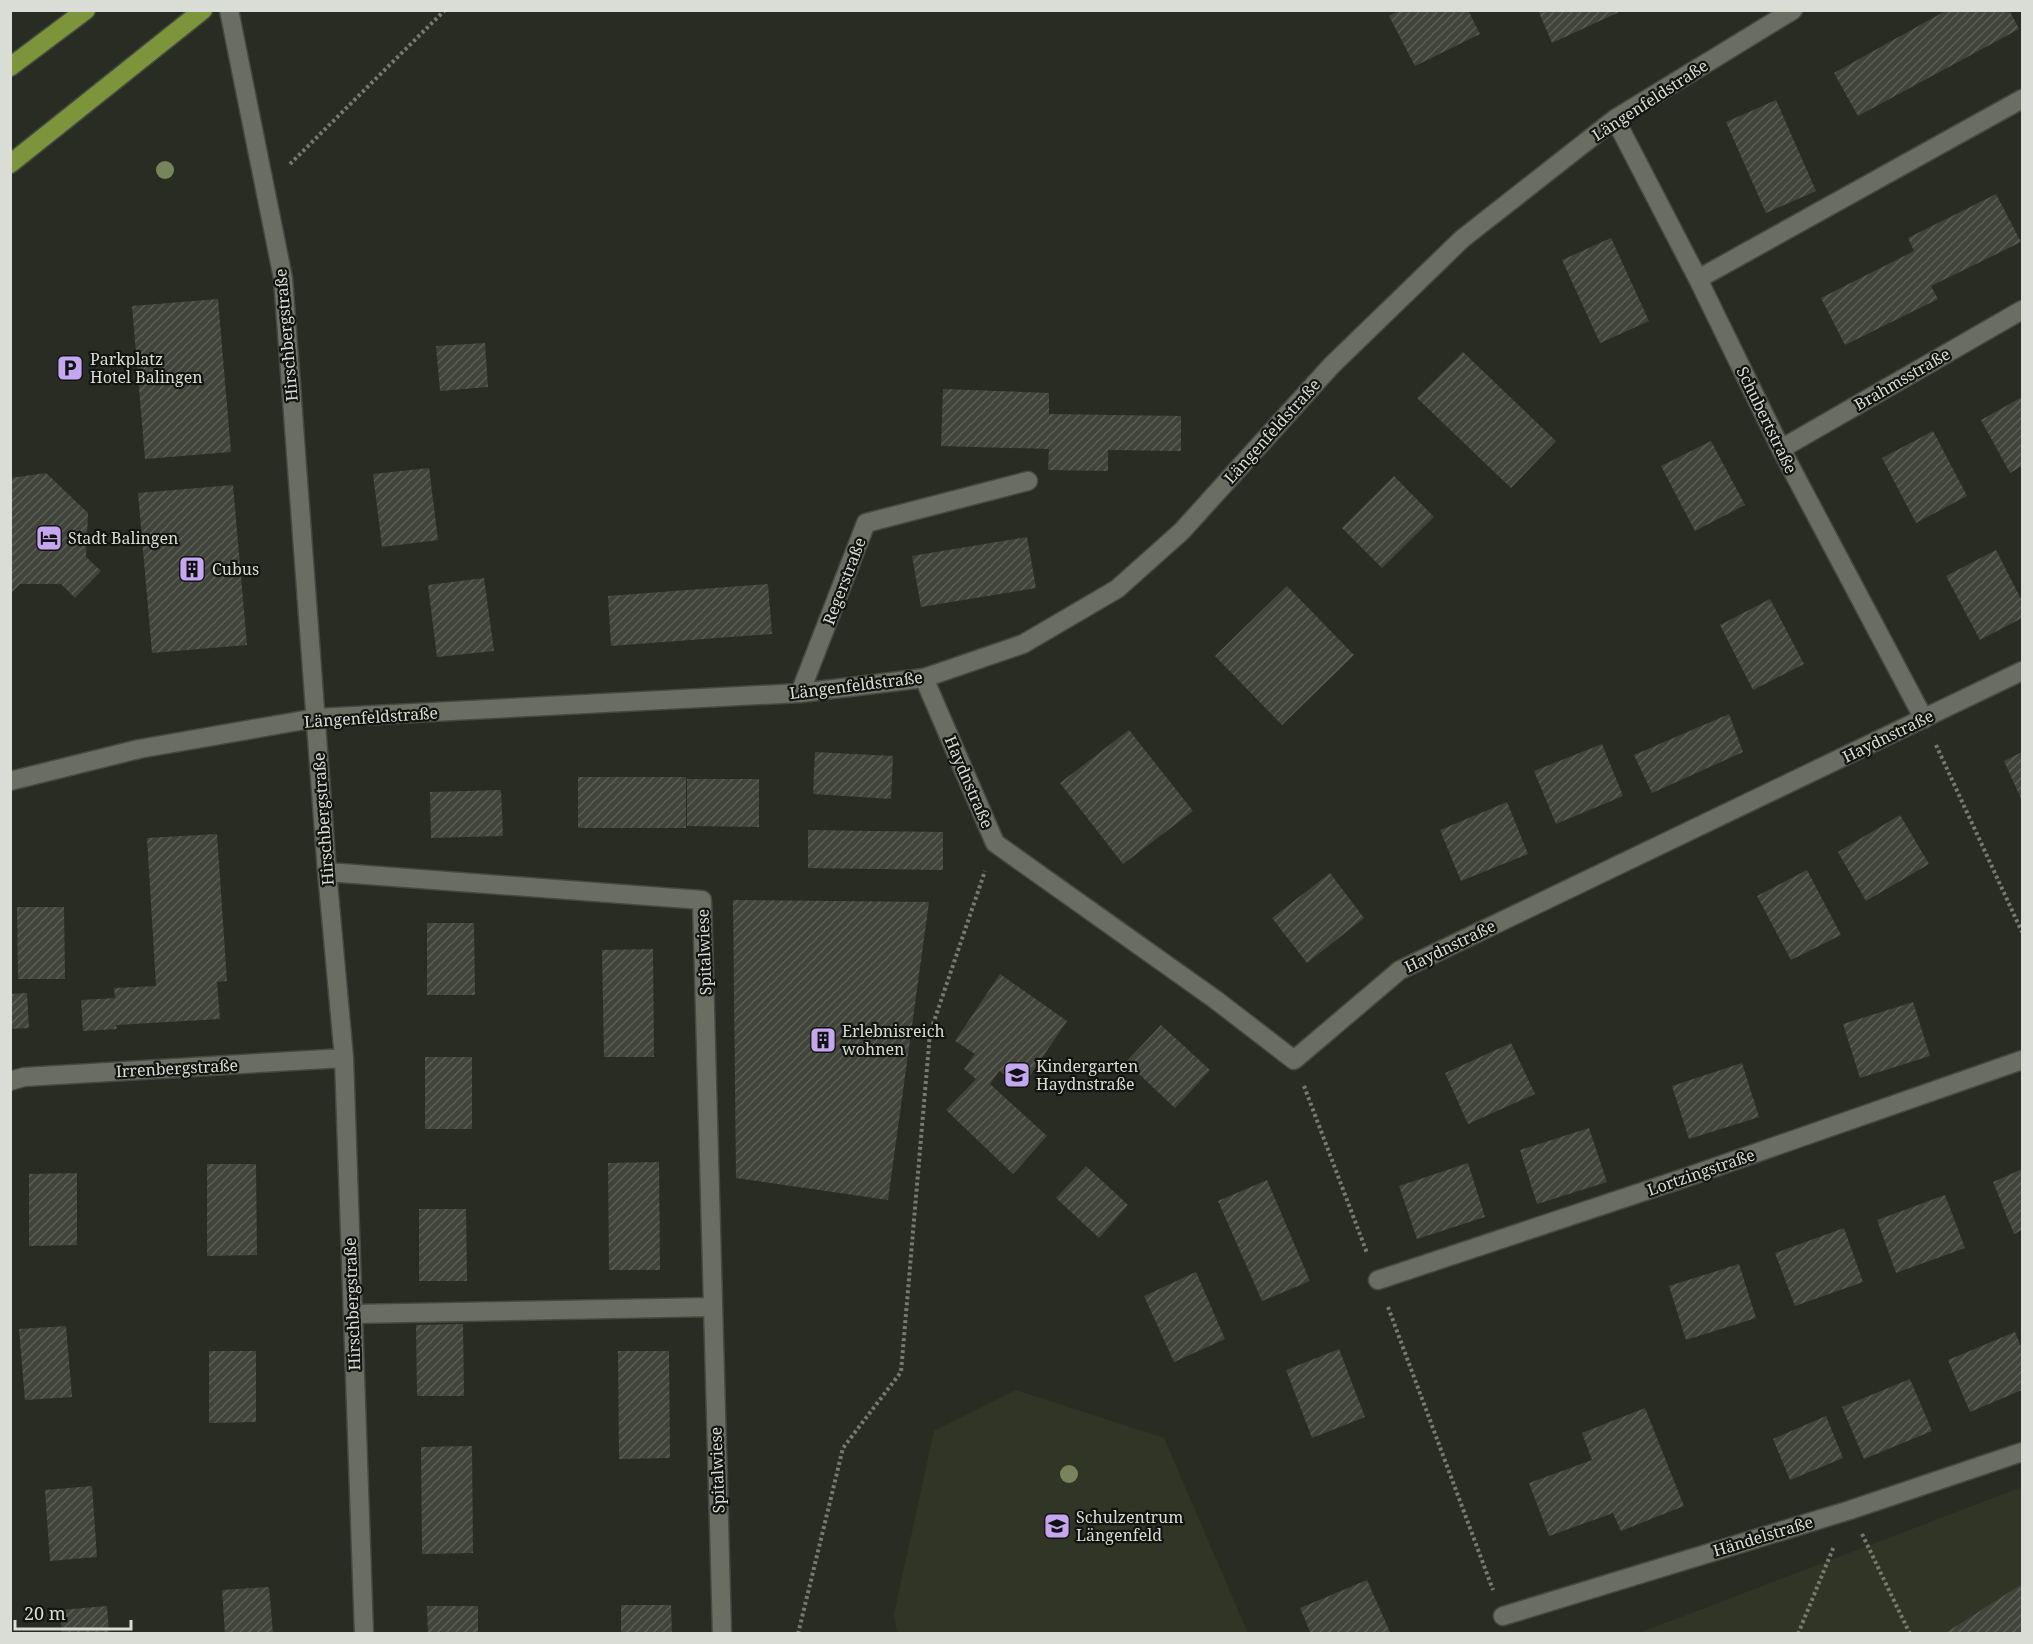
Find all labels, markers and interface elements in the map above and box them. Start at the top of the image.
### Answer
street label: Längenfeldstraße [1588,54,1712,146]
street label: Hirschbergstraße [269,268,303,402]
street label: Brahmsstraße [1850,343,1954,415]
place label: Parkplatz Hotel Balingen [90,348,203,388]
parking icon: Parkplatz Hotel Balingen [55,353,85,383]
street label: Schubertstraße [1732,363,1802,477]
street label: Längenfeldstraße [1219,374,1325,488]
hotel icon: Stadt Balingen [34,523,64,553]
place label: Stadt Balingen [68,527,178,549]
street label: Regerstraße [817,534,871,628]
building icon: Cubus [177,554,207,584]
place label: Cubus [212,558,259,580]
street label: Längenfeldstraße [788,666,924,704]
street label: Längenfeldstraße [303,701,439,733]
street label: Haydnstraße [1839,705,1937,767]
street label: Haydnstraße [940,732,998,832]
street label: Hirschbergstraße [307,752,339,886]
street label: Spitalwiese [691,908,717,996]
street label: Haydnstraße [1401,915,1499,977]
place label: Erlebnisreich wohnen [842,1020,945,1060]
building icon: Erlebnisreich wohnen [808,1025,838,1055]
street label: Irrenbergstraße [115,1054,239,1082]
place label: Kindergarten Haydnstraße [1036,1055,1138,1095]
school or university icon: Kindergarten Haydnstraße [1002,1060,1032,1090]
street label: Lortzingstraße [1644,1143,1758,1201]
street label: Hirschbergstraße [339,1237,365,1371]
street label: Spitalwiese [704,1426,730,1514]
place label: Schulzentrum Längenfeld [1076,1506,1183,1546]
street label: Händelstraße [1710,1510,1816,1562]
school or university icon: Schulzentrum Längenfeld [1042,1511,1072,1541]
scale bar [15,1593,130,1631]
text: 20 m [24,1601,66,1625]

